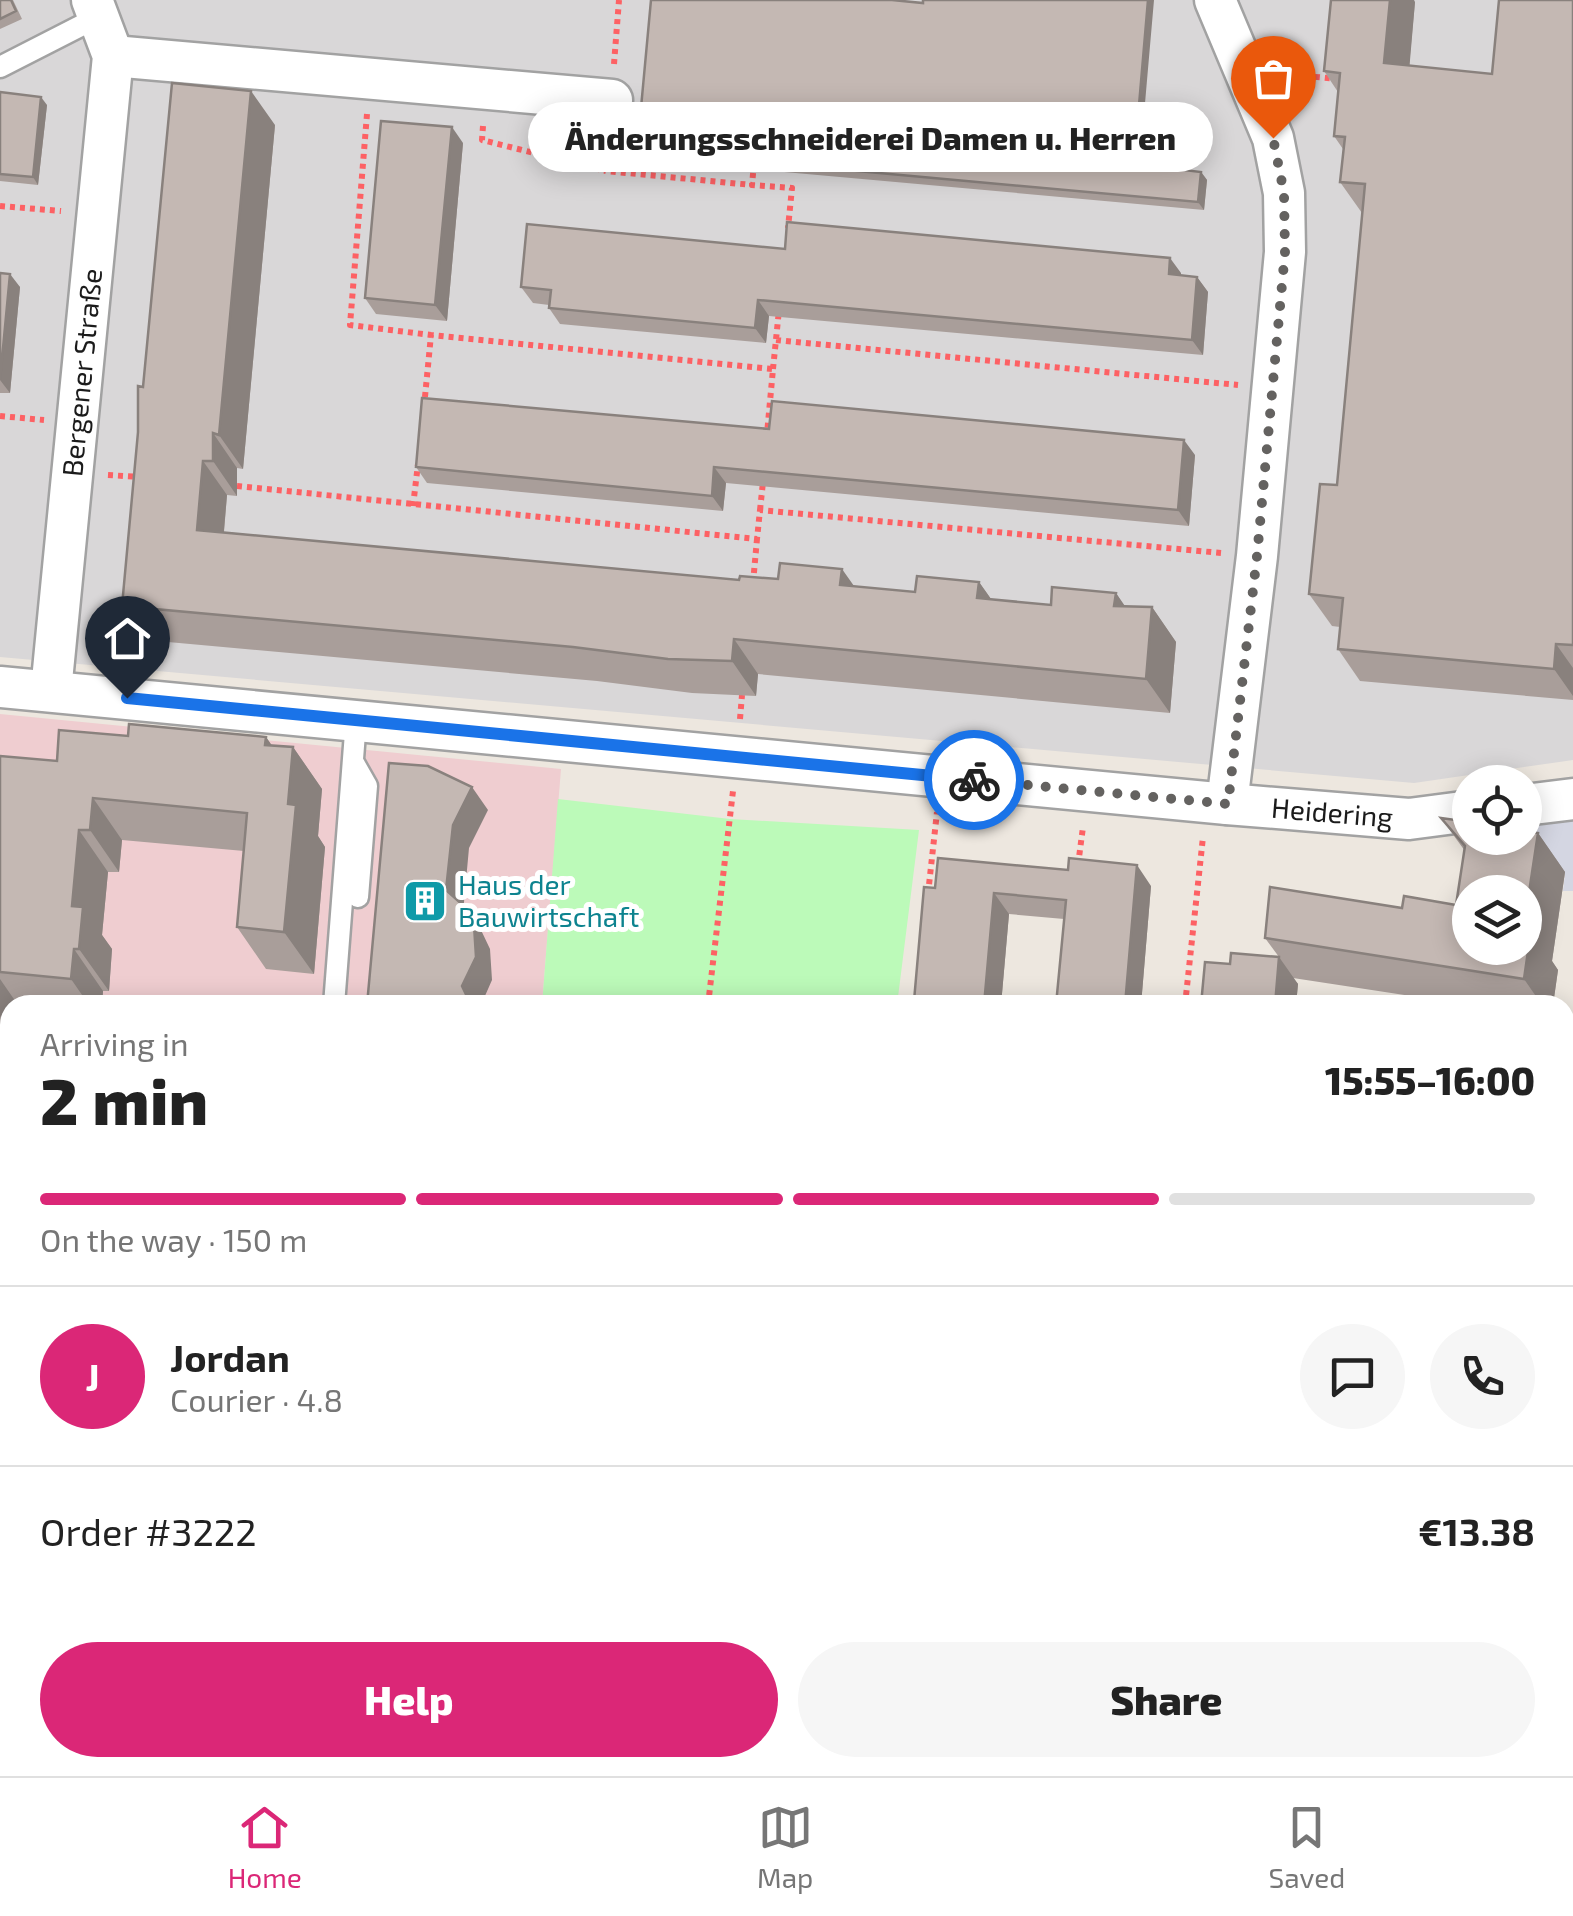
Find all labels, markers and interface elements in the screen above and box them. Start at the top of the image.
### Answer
pin [1231,36,1316,139]
icon: bag [1246,51,1301,106]
callout: Änderungsschneiderei Damen u. Herren [528,103,1213,173]
text: Änderungsschneiderei Damen u. Herren [565,118,1176,156]
street label: Bergener Straße [54,267,108,478]
pin [85,596,170,699]
icon: home [100,611,155,666]
courier [924,730,1024,830]
icon: bike [947,753,1002,808]
map controls [1452,765,1542,965]
button: locate [1452,765,1542,855]
street label: Heidering [1270,790,1395,834]
place label: Haus der Bauwirtschaft [458,867,639,933]
button: layers [1452,875,1542,965]
building icon: Haus der Bauwirtschaft [402,878,448,924]
text: Arriving in [40,1024,189,1062]
text: 15:55–16:00 [1325,1057,1535,1103]
text: 2 min [40,1060,208,1138]
text: On the way · 150 m [40,1220,307,1258]
button: chat [1300,1324,1405,1429]
button: phone [1430,1324,1535,1429]
text: Jordan [170,1334,290,1380]
text: J [85,1353,100,1399]
text: Courier · 4.8 [170,1380,343,1418]
text: Order #3222 [40,1508,257,1554]
text: €13.38 [1418,1508,1535,1554]
button: Help [40,1642,778,1757]
button: Share [798,1642,1535,1757]
tab: Home [228,1800,302,1894]
tab: Map [757,1800,813,1894]
tab: Saved [1269,1800,1345,1894]

